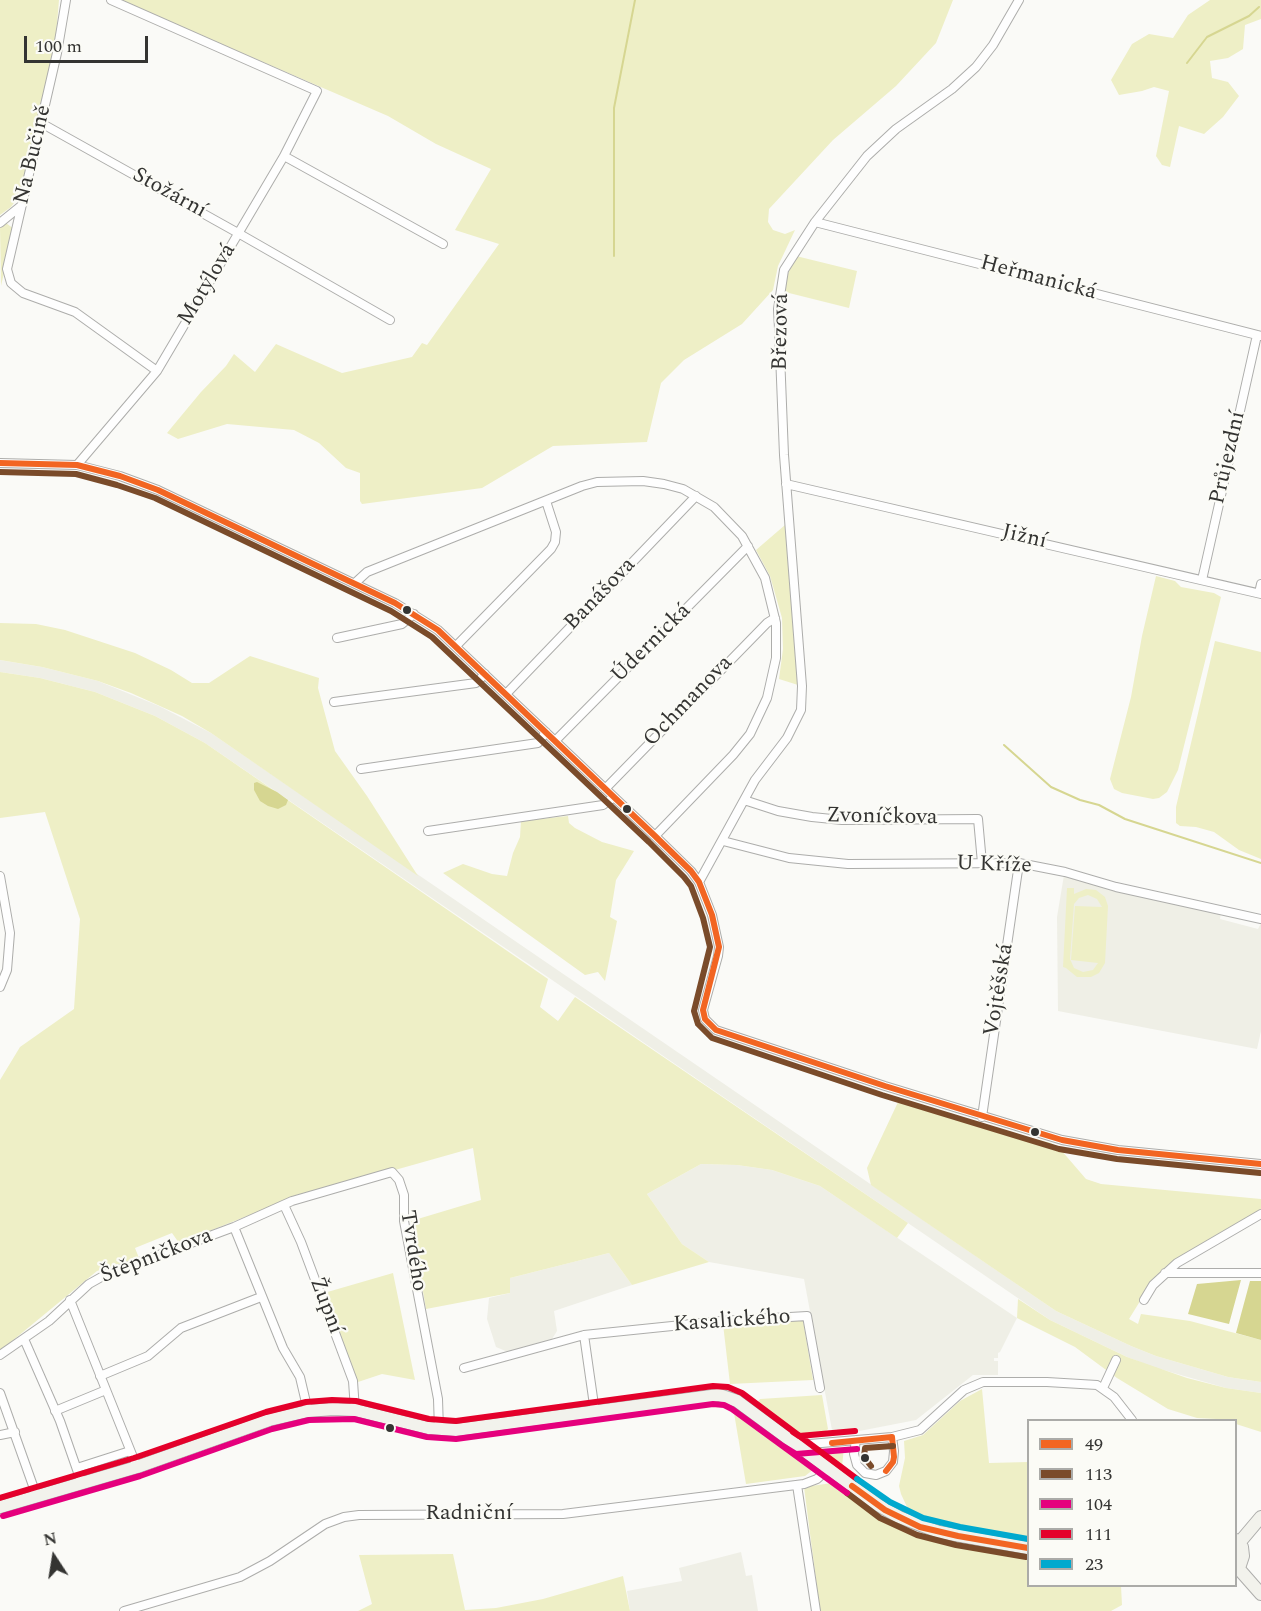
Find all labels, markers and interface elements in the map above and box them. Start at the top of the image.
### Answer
scale bar [27,24,152,62]
text: 100 m [35,33,82,60]
street label: Na Bučině [10,103,58,207]
street label: Stožární [127,163,211,225]
street label: Motýlová [173,239,243,331]
street label: Heřmanická [977,251,1099,307]
street label: Březová [768,293,796,371]
street label: Průjezdní [1205,409,1253,507]
street label: Jižní [999,520,1049,556]
street label: Banášova [560,553,642,637]
street label: Údernická [607,599,697,689]
unlabelled marker [401,604,413,616]
street label: Ochmanova [639,651,739,753]
unlabelled marker [621,803,633,815]
street label: Zvoníčkova [826,804,938,832]
street label: U Kříže [956,851,1032,881]
street label: Vojtěšská [980,942,1020,1038]
unlabelled marker [1029,1126,1041,1138]
street label: Tvrdého [393,1209,431,1293]
street label: Štěpničkova [97,1224,217,1290]
street label: Župní [302,1274,348,1338]
street label: Kasalického [673,1305,791,1339]
legend [1027,1419,1237,1587]
unlabelled marker [384,1422,396,1434]
text: 49 [1085,1431,1103,1458]
unlabelled marker [859,1452,871,1464]
text: 113 [1085,1461,1112,1488]
text: 104 [1085,1491,1112,1518]
street label: Radniční [425,1502,513,1528]
text: 111 [1085,1521,1112,1548]
text: N [41,1526,59,1552]
north arrow [24,1527,84,1587]
text: 23 [1085,1551,1103,1578]

